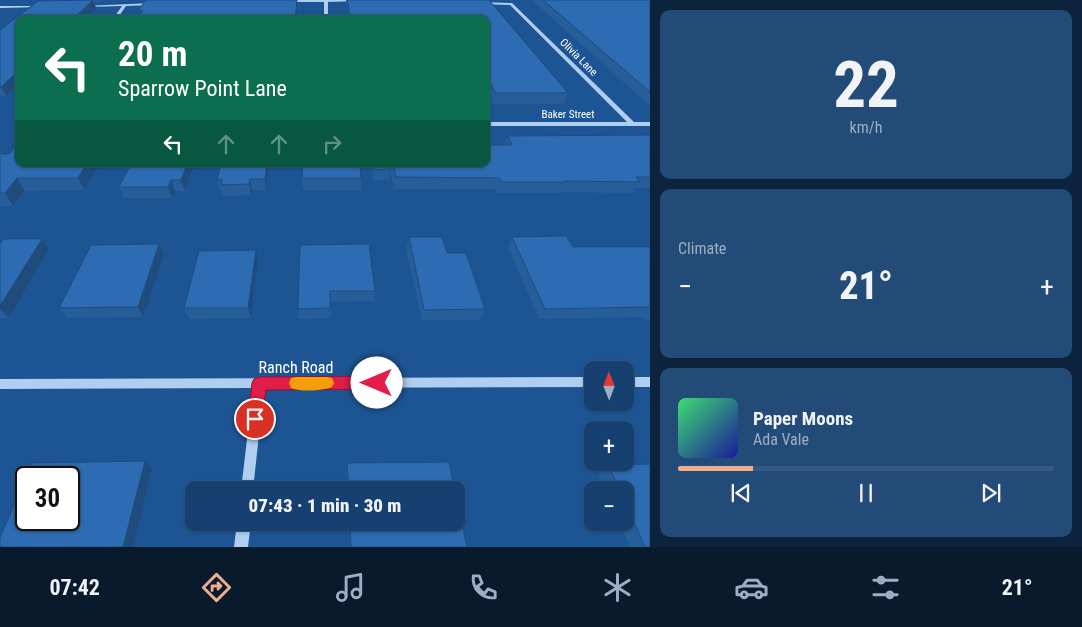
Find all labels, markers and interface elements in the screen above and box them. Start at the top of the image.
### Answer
text: 20 m [118,34,187,75]
icon: left [35,35,100,100]
street label: Olivia Lane [557,36,600,79]
text: 22 [833,47,899,123]
text: Sparrow Point Lane [118,76,287,101]
street label: Baker Street [542,108,594,121]
text: km/h [850,118,882,137]
icon: left [159,130,187,158]
icon: ahead [212,130,240,158]
icon: ahead [265,130,293,158]
icon: right [318,130,346,158]
text: Climate [678,239,726,258]
text: 21° [839,264,893,308]
text: − [678,270,692,303]
text: + [1040,270,1054,303]
position arrow [350,356,402,408]
street label: Ranch Road [259,358,333,377]
north arrow [584,361,634,411]
map controls [584,361,634,531]
pin [234,398,276,440]
icon: arrive [241,405,269,433]
text: Paper Moons [753,407,853,430]
button: + [584,421,634,471]
text: Ada Vale [753,430,809,449]
speed limit sign: 30 [15,466,80,531]
icon: previous [727,479,755,507]
icon: pause [852,479,880,507]
icon: next [977,479,1005,507]
button: − [584,481,634,531]
text: 07:43 · 1 min · 30 m [249,494,401,517]
icon: directions [199,570,234,605]
icon: music [333,570,368,605]
icon: phone [466,570,501,605]
icon: climate [600,570,635,605]
icon: car [734,570,769,605]
icon: filters [868,570,903,605]
text: 07:42 [49,575,100,600]
text: 21° [1002,575,1033,600]

